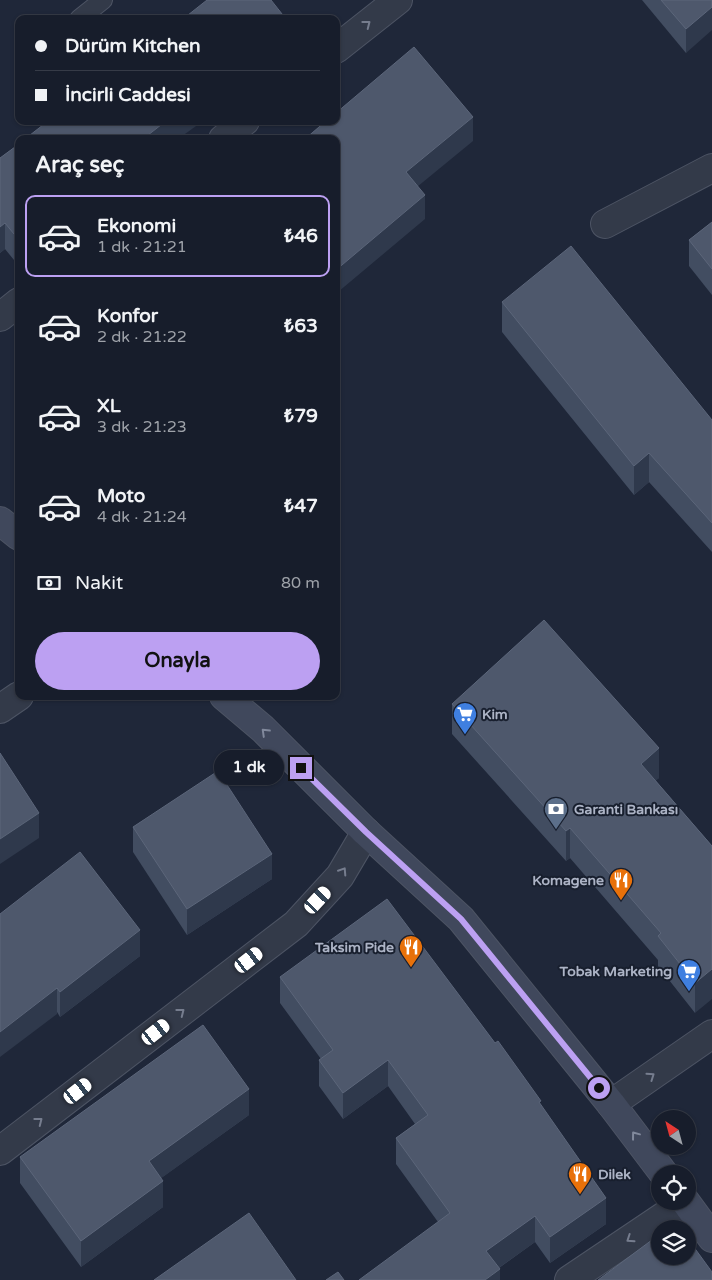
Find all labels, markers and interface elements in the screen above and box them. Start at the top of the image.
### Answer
one-way arrow [361,22,370,30]
text: Dürüm Kitchen [65,35,201,57]
text: İncirli Caddesi [65,84,191,106]
text: Araç seç [35,152,124,178]
icon: car [37,214,82,259]
text: Ekonomi [97,215,176,237]
text: ₺46 [284,225,318,247]
text: 1 dk · 21:21 [97,237,187,257]
icon: car [37,304,82,349]
text: Konfor [97,305,158,327]
text: ₺63 [284,315,318,337]
text: 2 dk · 21:22 [97,327,187,347]
icon: car [37,394,82,439]
text: XL [97,395,121,417]
text: ₺79 [284,405,318,427]
text: 3 dk · 21:23 [97,417,187,437]
icon: car [37,484,82,529]
text: Moto [97,485,145,507]
text: ₺47 [284,495,318,517]
text: 4 dk · 21:24 [97,507,187,527]
icon: cash [35,569,63,597]
text: Nakit [75,572,123,594]
text: 80 m [281,573,320,593]
button: Onayla [35,632,320,690]
supermarket icon: Kim [452,701,478,735]
place label: Kim [482,706,508,723]
one-way arrow [262,729,271,738]
callout: 1 dk [214,750,284,786]
text: 1 dk [232,757,266,777]
route end [290,757,312,779]
bank icon: Garanti Bankası [543,796,569,830]
place label: Garanti Bankası [574,801,678,818]
one-way arrow [336,867,346,876]
restaurant icon: Komagene [608,867,634,901]
place label: Komagene [532,872,604,889]
car [302,884,333,916]
restaurant icon: Taksim Pide [398,934,424,968]
place label: Taksim Pide [314,939,394,956]
car [232,945,265,975]
supermarket icon: Tobak Marketing [676,958,702,992]
place label: Tobak Marketing [559,963,672,980]
one-way arrow [175,1009,184,1017]
car [139,1017,172,1047]
one-way arrow [645,1073,655,1082]
car [61,1076,94,1106]
route start [588,1077,610,1099]
north arrow [651,1110,696,1155]
map controls [651,1110,696,1265]
one-way arrow [33,1119,42,1127]
one-way arrow [632,1132,640,1141]
restaurant icon: Dilek [567,1161,593,1195]
button: locate [651,1165,696,1210]
place label: Dilek [598,1166,631,1183]
button: layers [651,1220,696,1265]
one-way arrow [627,1233,636,1242]

